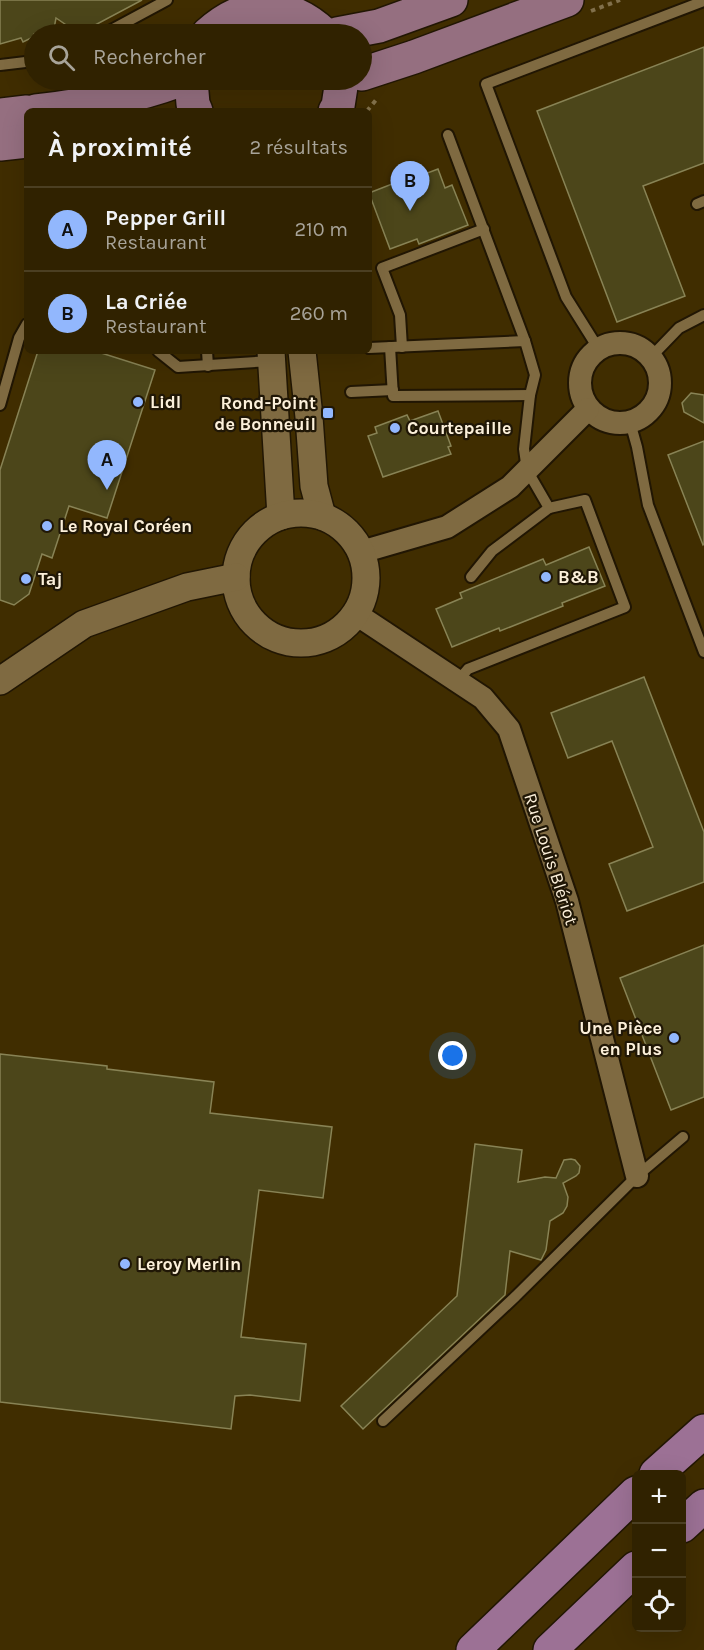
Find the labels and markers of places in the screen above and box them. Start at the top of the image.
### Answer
pin: B [390,162,430,211]
place label: Lidl [150,391,181,413]
place label: Rond-Point de Bonneuil [214,392,316,435]
marker: Lidl [131,395,145,409]
marker: Rond-Point de Bonneuil [321,406,335,420]
place label: Courtepaille [407,417,512,439]
marker: Courtepaille [388,421,402,435]
pin: A [88,440,126,490]
place label: Le Royal Coréen [59,515,192,537]
marker: Le Royal Coréen [40,519,54,533]
place label: B&B [558,566,599,588]
place label: Taj [38,568,62,590]
marker: B&B [539,570,553,584]
marker: Taj [19,572,33,586]
place label: Une Pièce en Plus [579,1017,662,1060]
marker: Une Pièce en Plus [667,1031,681,1045]
place label: Leroy Merlin [137,1253,241,1275]
marker: Leroy Merlin [118,1257,132,1271]

